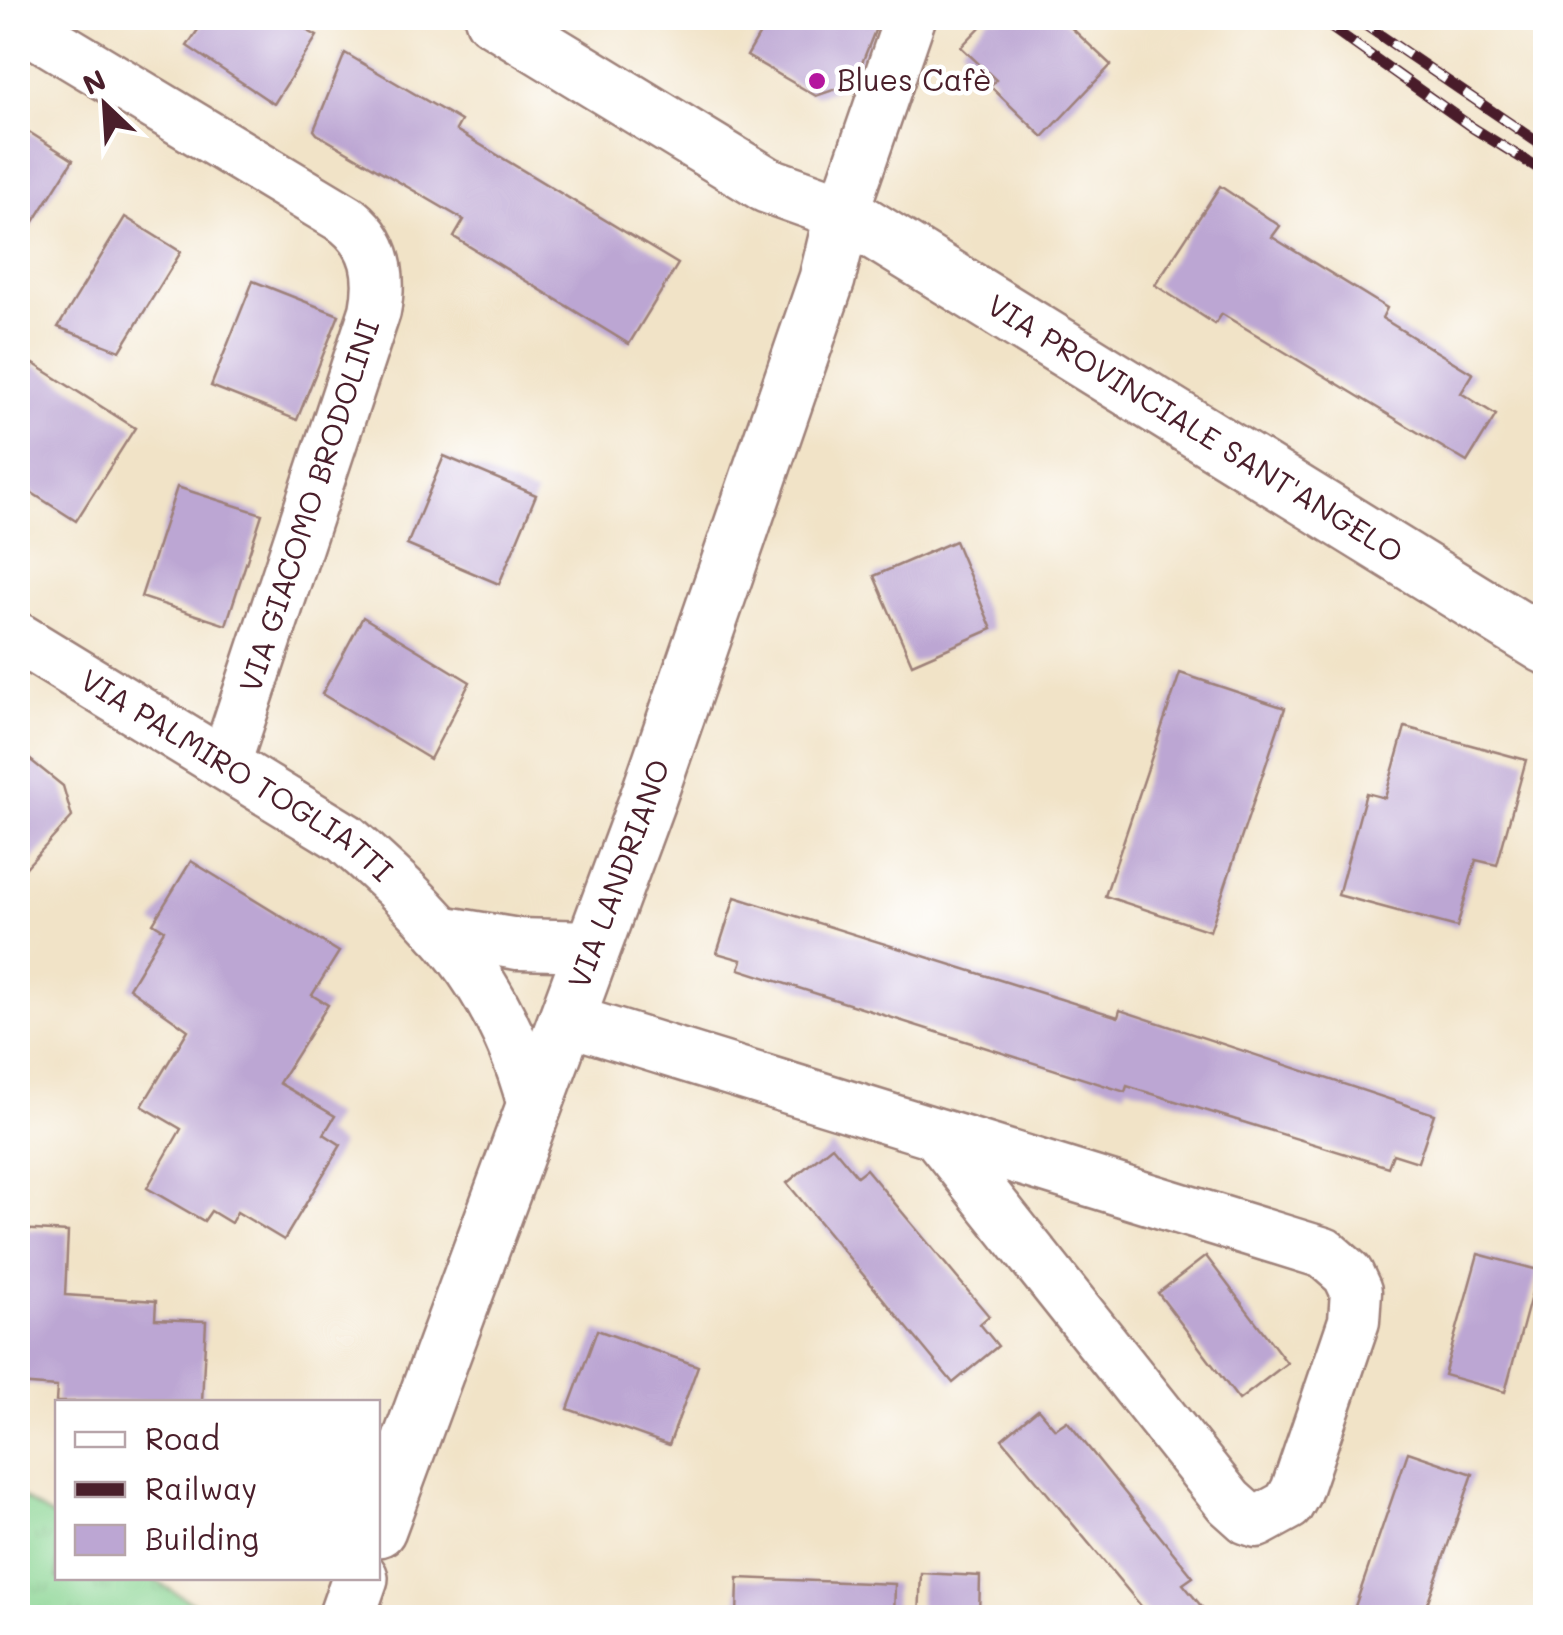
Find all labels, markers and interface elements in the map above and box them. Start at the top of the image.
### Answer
north arrow [55,55,155,155]
place label: Blues Cafè [837,59,991,99]
text: N [77,61,111,102]
marker: Blues Cafè [806,70,828,92]
street label: VIA PROVINCIALE SANT'ANGELO [980,284,1411,571]
street label: VIA GIACOMO BRODOLINI [229,314,387,697]
street label: VIA PALMIRO TOGLIATTI [73,659,402,889]
street label: VIA LANDRIANO [557,754,678,994]
legend [55,1400,380,1580]
text: Road [145,1418,220,1458]
text: Railway [145,1468,257,1508]
text: Building [145,1518,259,1558]

